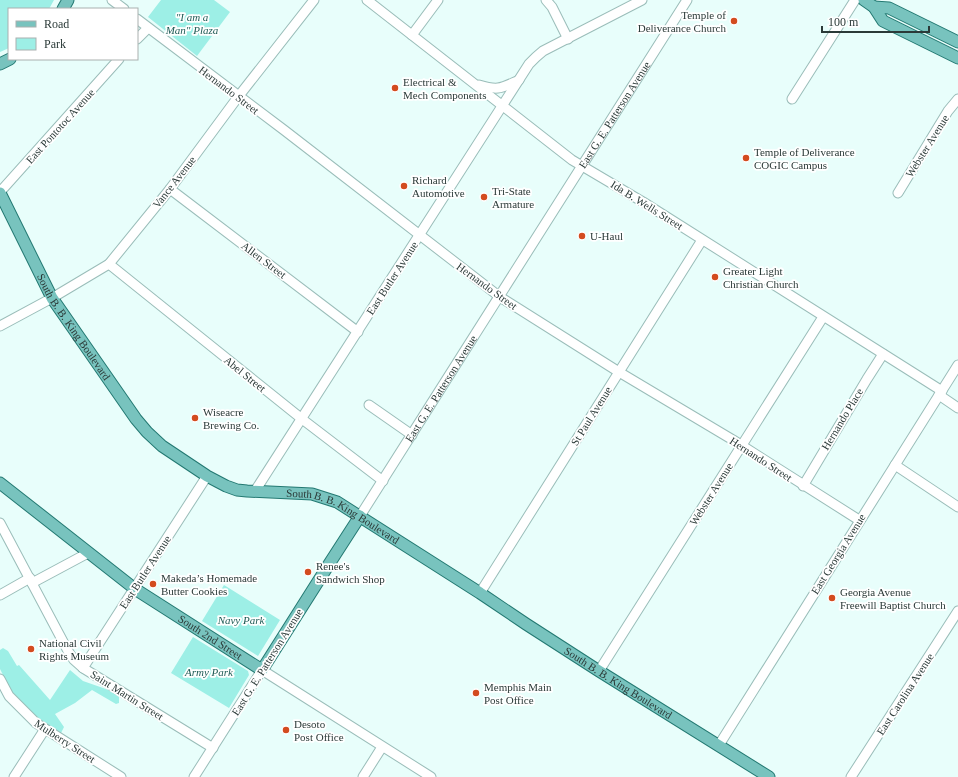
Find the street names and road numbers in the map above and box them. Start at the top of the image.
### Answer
street label: East G. E. Patterson Avenue [576,59,653,170]
street label: Hernando Street [197,64,261,116]
street label: East Pontotoc Avenue [23,86,97,166]
street label: Webster Avenue [903,112,951,179]
street label: Vance Avenue [150,154,198,210]
street label: Ida B. Wells Street [609,178,685,232]
street label: Allen Street [239,239,289,281]
street label: East Butler Avenue [364,239,420,317]
street label: Hernando Street [454,260,520,312]
street label: South B. B. King Boulevard [35,272,113,383]
street label: East G. E. Patterson Avenue [403,333,479,444]
street label: Abel Street [222,354,268,394]
street label: St Paul Avenue [568,384,614,448]
street label: Hernando Place [819,386,865,452]
street label: Hernando Street [728,434,794,484]
street label: Webster Avenue [687,460,735,527]
street label: South B. B. King Boulevard [286,487,402,546]
street label: East Georgia Avenue [808,512,868,596]
street label: East Butler Avenue [117,533,173,611]
street label: East G. E. Patterson Avenue [229,606,305,718]
street label: South 2nd Street [176,612,245,662]
street label: South B. B. King Boulevard [562,644,675,721]
street label: East Carolina Avenue [874,651,936,737]
street label: Saint Martin Street [88,668,166,722]
street label: Mulberry Street [32,717,98,765]

